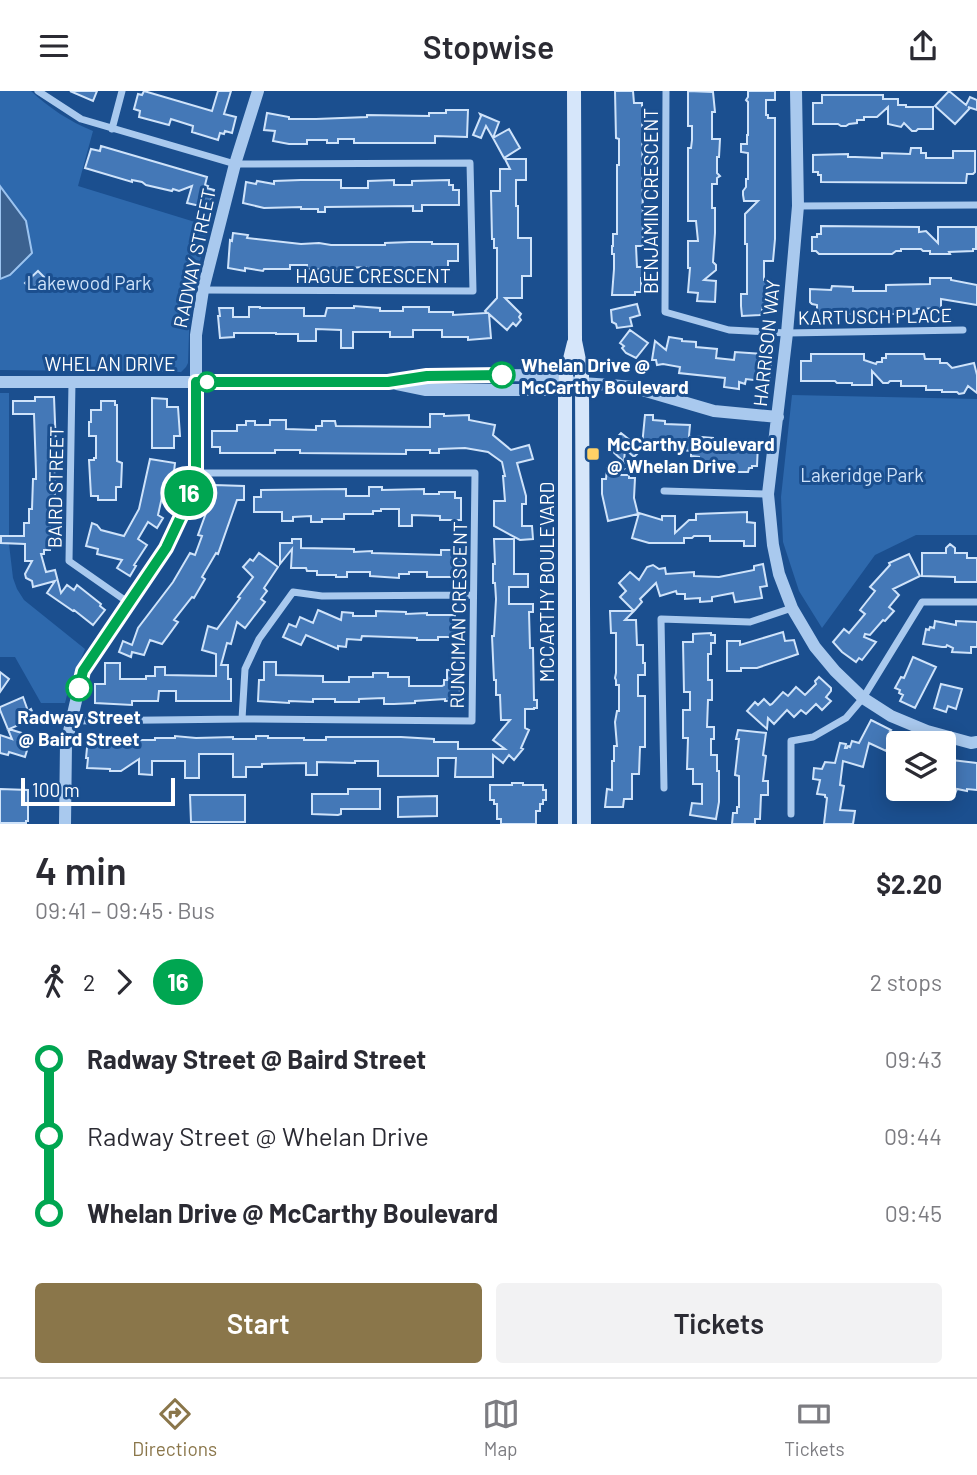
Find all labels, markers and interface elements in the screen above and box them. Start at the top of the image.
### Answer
icon: menu [35,27,73,65]
text: Stopwise [423,27,554,65]
icon: share [904,27,942,65]
street label: BENJAMIN CRESCENT [639,108,662,294]
street label: RADWAY STREET [168,186,220,330]
street label: HAGUE CRESCENT [295,264,451,287]
park label: Lakewood Park [26,271,152,294]
street label: HARRISON WAY [748,278,784,408]
street label: KARTUSCH PLACE [798,303,952,329]
street label: WHELAN DRIVE [44,352,176,375]
place label: Whelan Drive @ McCarthy Boulevard [521,353,689,398]
marker: Whelan Drive @ McCarthy Boulevard [489,362,515,388]
unlabelled marker [197,372,217,392]
street label: BAIRD STREET [42,426,68,548]
place label: McCarthy Boulevard @ Whelan Drive [607,432,775,477]
marker: McCarthy Boulevard @ Whelan Drive [585,446,601,462]
park label: Lakeridge Park [800,463,924,486]
line badge: 16 [158,470,220,516]
text: 16 [178,478,200,507]
street label: MCCARTHY BOULEVARD [535,482,558,682]
street label: RUNCIMAN CRESCENT [445,521,471,709]
marker: Radway Street @ Baird Street [66,675,92,701]
place label: Radway Street @ Baird Street [17,705,141,750]
map controls [886,731,956,801]
button: layers [886,731,956,801]
scale bar [21,775,175,807]
text: 100 m [32,778,80,801]
text: 4 min [35,847,127,893]
text: $2.20 [876,868,942,899]
text: 09:41 – 09:45 · Bus [35,896,215,924]
icon: walk [35,963,73,1001]
icon: forward [105,963,143,1001]
text: 16 [167,967,189,996]
text: 2 [83,968,95,996]
text: 2 stops [870,968,942,996]
text: Radway Street @ Baird Street [87,1043,426,1074]
text: 09:43 [885,1045,942,1073]
text: Radway Street @ Whelan Drive [87,1120,429,1151]
text: 09:44 [884,1122,942,1150]
text: Whelan Drive @ McCarthy Boulevard [87,1197,498,1228]
text: 09:45 [885,1199,942,1227]
button: Start [35,1283,482,1363]
button: Tickets [496,1283,942,1363]
tab: Directions [132,1395,217,1460]
tab: Map [482,1395,520,1460]
tab: Tickets [784,1395,845,1460]

